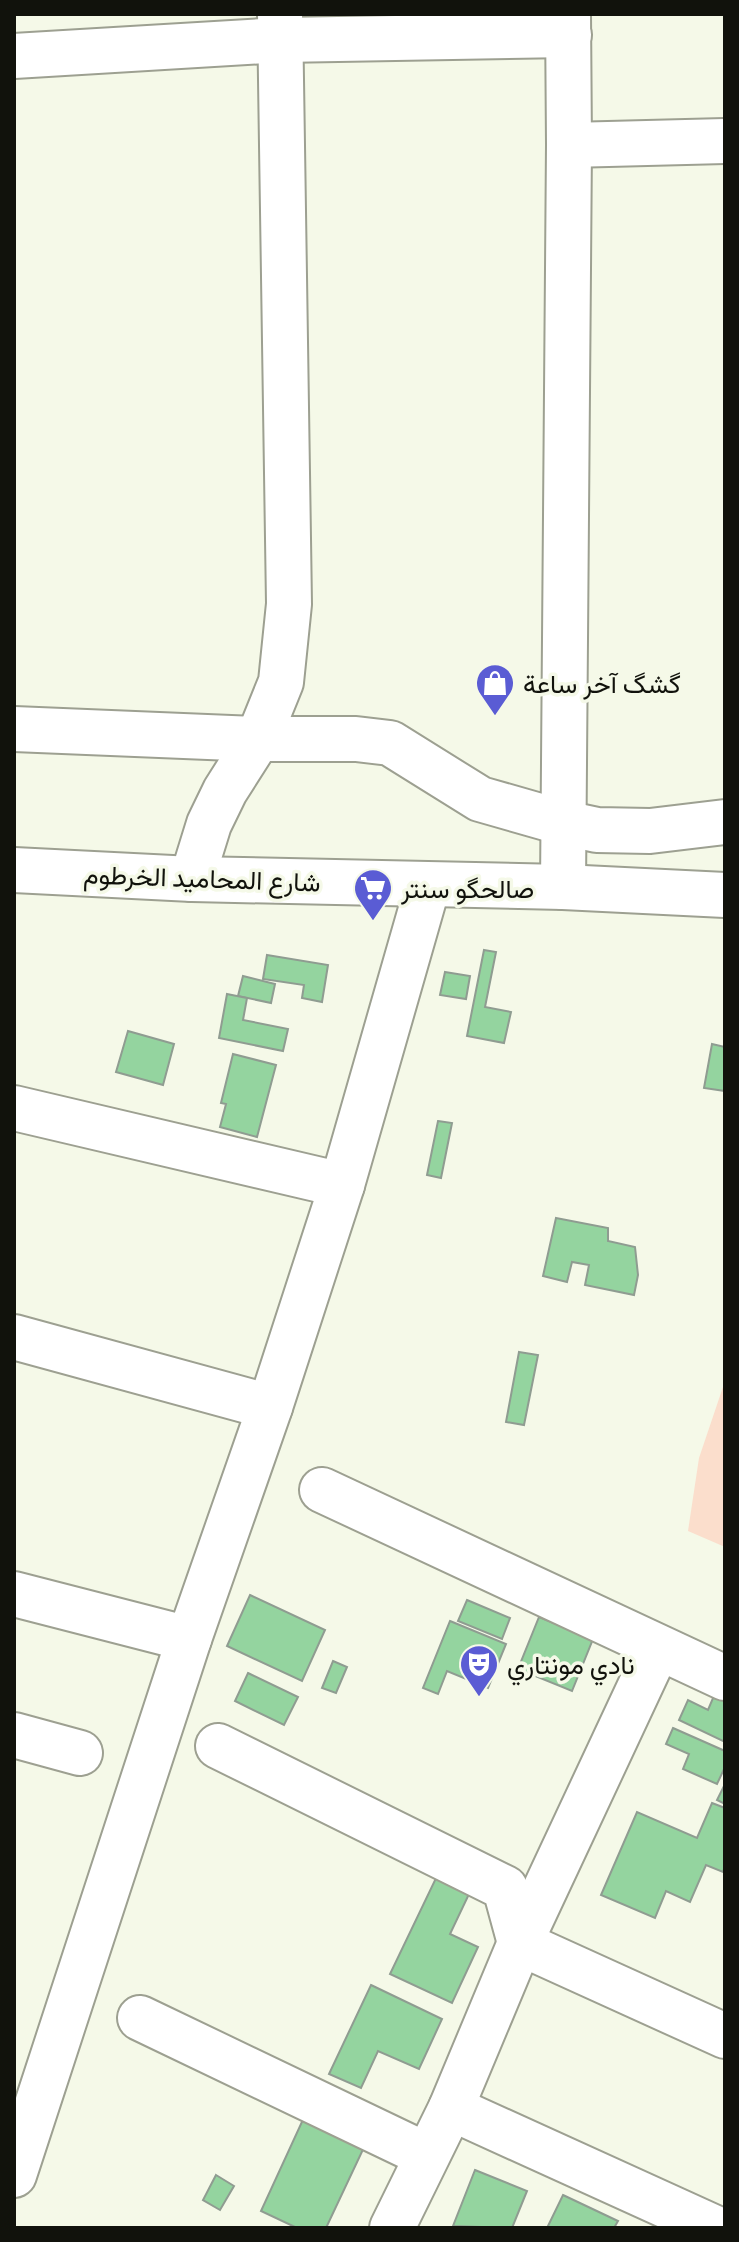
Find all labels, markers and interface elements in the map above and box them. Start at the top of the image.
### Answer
shop icon: گشگ آخر ساعة [474,662,516,717]
place label: گشگ آخر ساعة [523,666,681,701]
street label: شارع المحاميد الخرطوم [83,856,321,901]
supermarket icon: صالحگو سنتر [352,867,394,922]
place label: صالحگو سنتر [400,871,534,906]
theatre icon: نادي مونتاري [458,1643,500,1698]
place label: نادي مونتاري [507,1647,635,1686]

